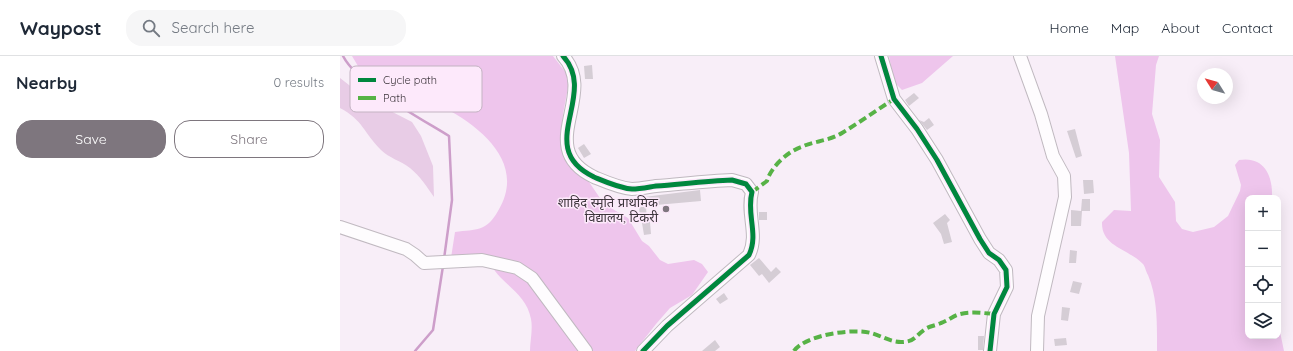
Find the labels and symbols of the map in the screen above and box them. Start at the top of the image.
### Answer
legend [350,66,482,112]
north arrow [1197,68,1233,104]
text: Cycle path [383,73,437,87]
text: Path [383,91,406,105]
place label: शाहिद स्मृति प्राथमिक विद्यालय, टिकरी [558,194,659,225]
marker: शाहिद स्मृति प्राथमिक विद्यालय, टिकरी [661,204,671,214]

